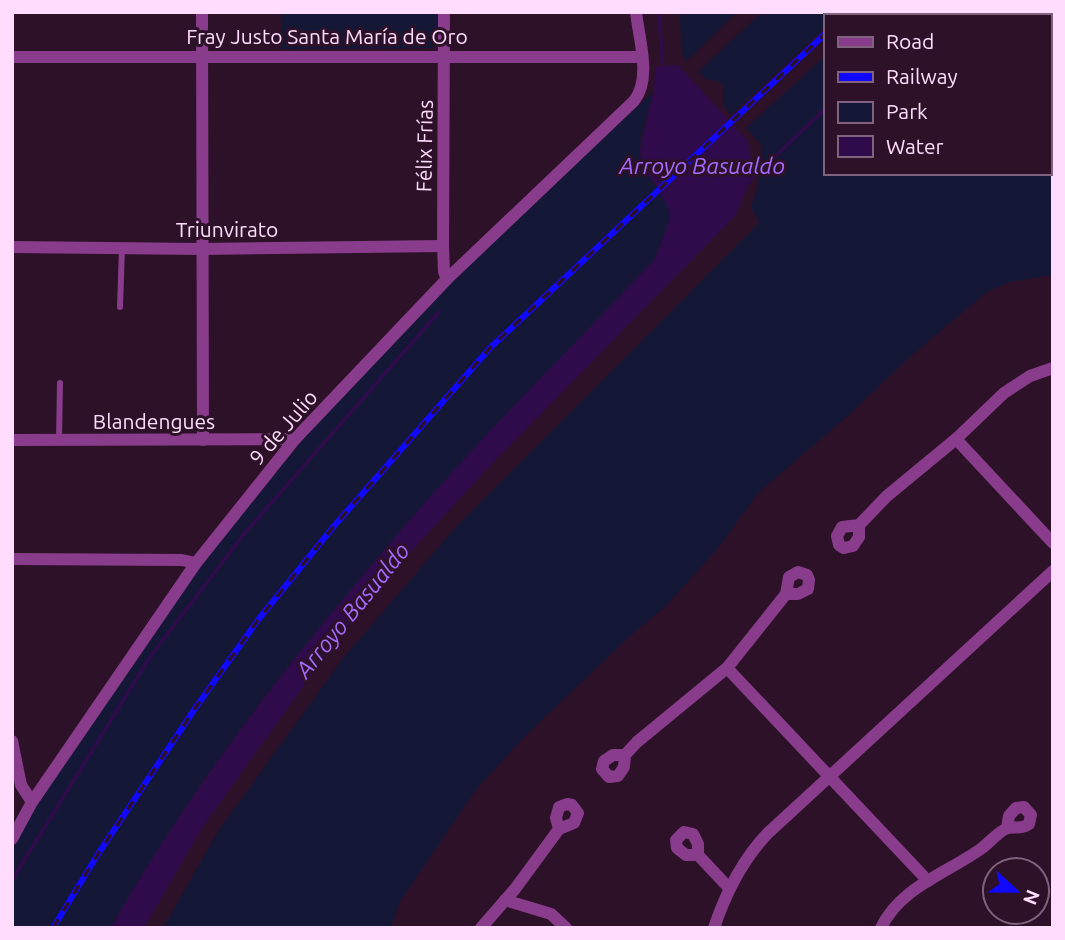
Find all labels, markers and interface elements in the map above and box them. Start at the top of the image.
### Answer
legend [824,14,1051,175]
street label: Fray Justo Santa María de Oro [186,24,468,48]
text: Road [886,29,934,53]
text: Railway [886,64,958,88]
text: Park [886,99,928,123]
street label: Félix Frías [411,100,437,192]
text: Water [886,134,944,158]
water label: Arroyo Basualdo [618,153,785,178]
street label: Triunvirato [176,217,278,241]
street label: 9 de Julio [244,385,322,469]
street label: Blandengues [93,409,215,433]
water label: Arroyo Basualdo [290,538,414,683]
north arrow [981,856,1051,926]
text: N [1019,887,1045,908]

